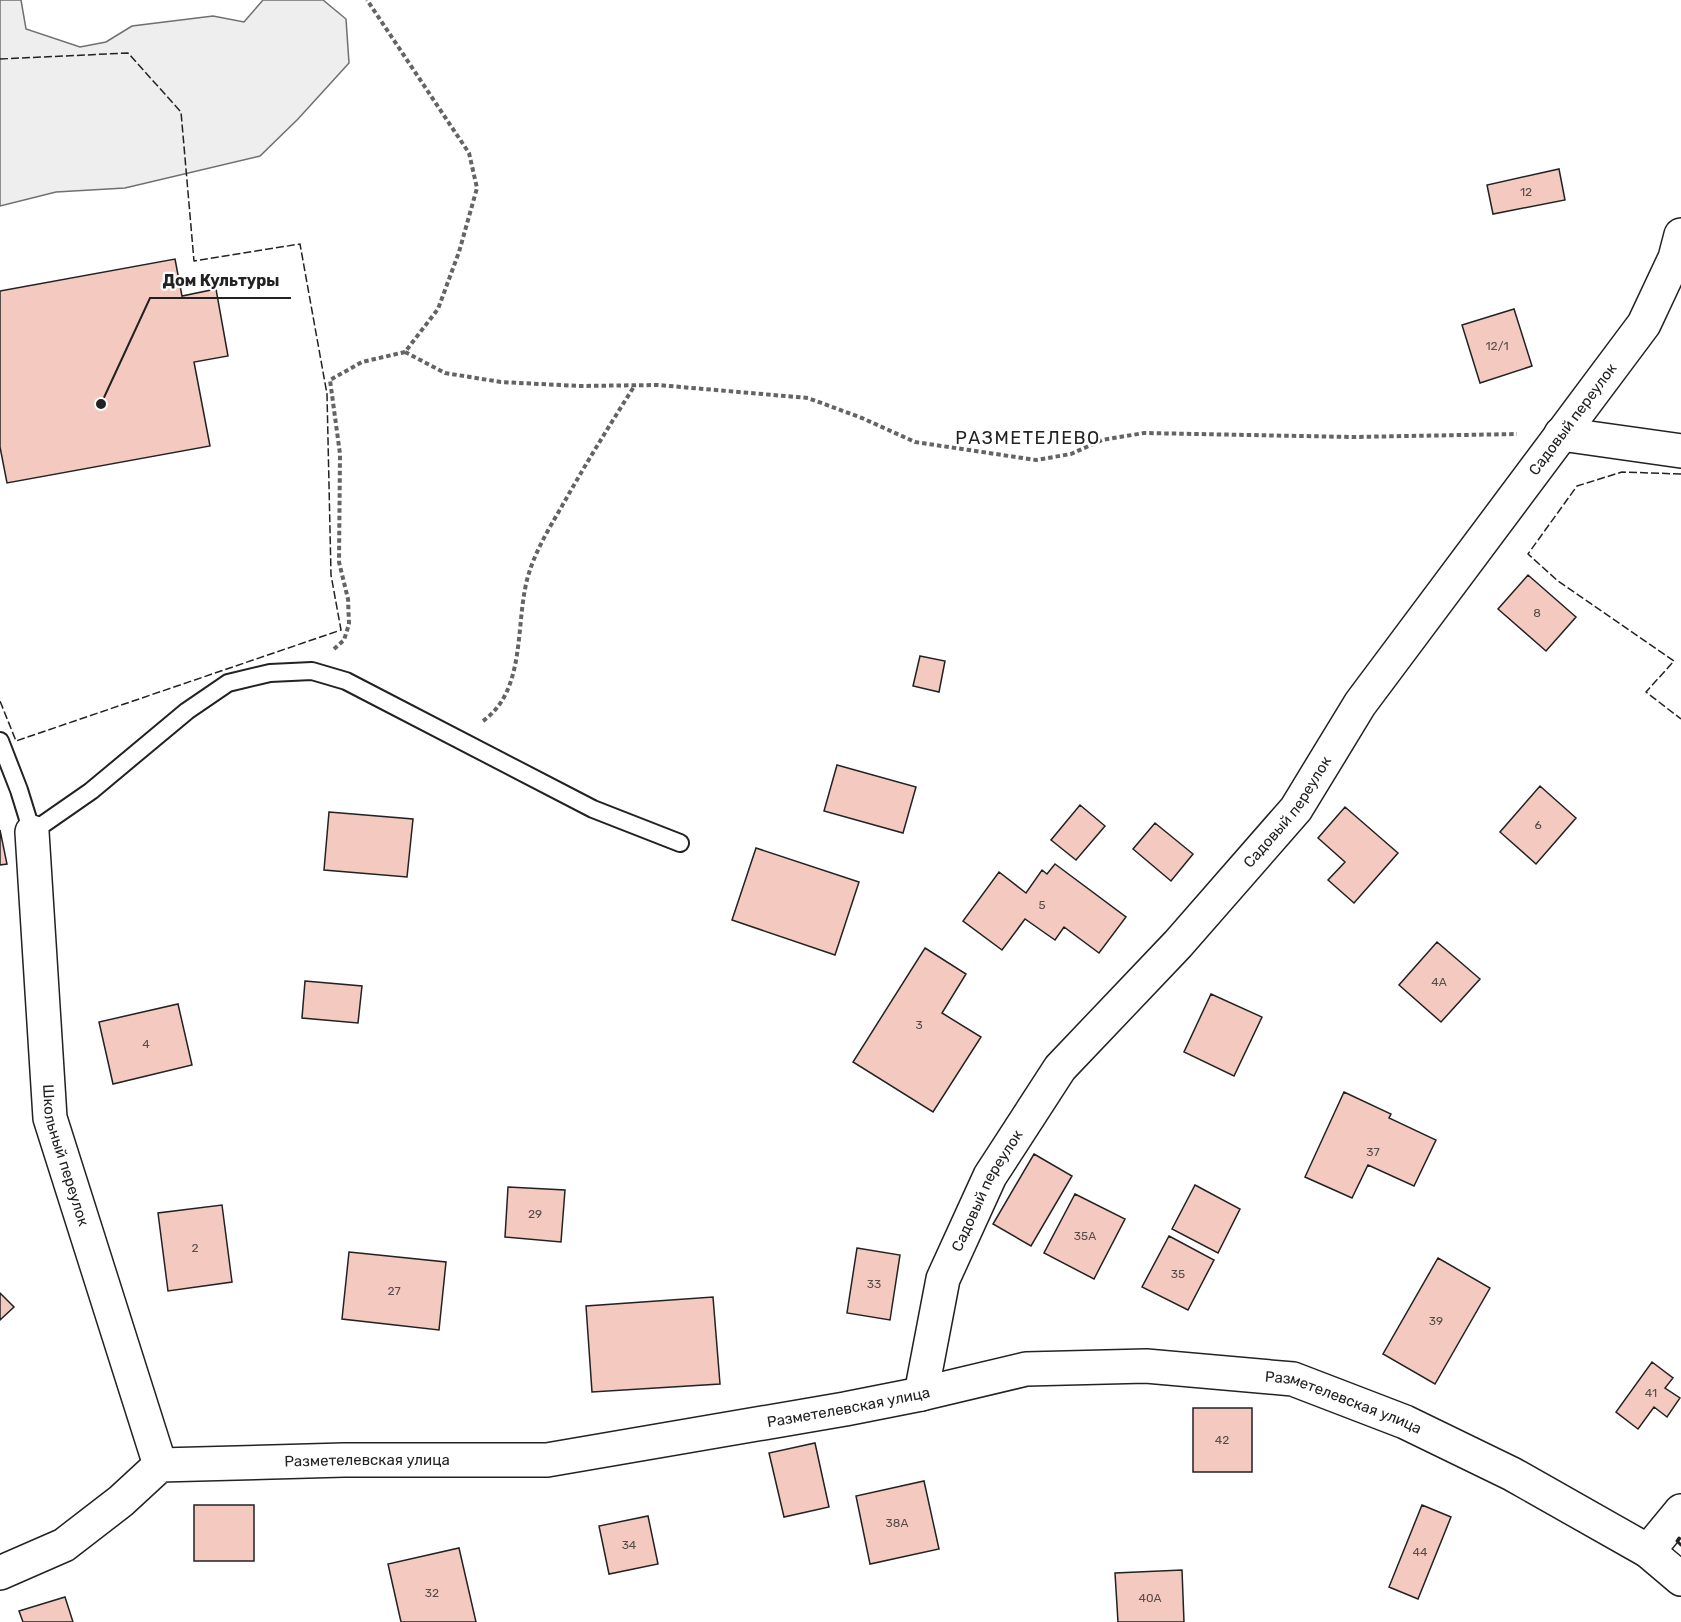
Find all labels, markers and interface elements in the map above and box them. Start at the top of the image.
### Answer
house number: 12 [1520,185,1532,199]
callout: Дом Культуры [150,264,291,298]
text: Дом Культуры [162,271,280,290]
house number: 12/1 [1485,339,1509,353]
street label: Садовый переулок [1525,360,1621,479]
district label: РАЗМЕТЕЛЕВО [955,427,1101,449]
house number: 8 [1533,606,1541,620]
street label: Садовый переулок [1240,753,1335,871]
house number: 6 [1534,818,1542,832]
house number: 5 [1038,898,1046,912]
house number: 4А [1431,975,1447,989]
house number: 3 [915,1018,923,1032]
house number: 4 [142,1037,150,1051]
street label: Школьный переулок [39,1084,93,1228]
street label: Садовый переулок [948,1126,1027,1254]
house number: 37 [1366,1145,1380,1159]
house number: 29 [528,1207,542,1221]
house number: 35А [1074,1229,1096,1243]
house number: 2 [191,1241,199,1255]
house number: 35 [1171,1267,1185,1281]
house number: 33 [867,1277,881,1291]
house number: 27 [387,1284,401,1298]
house number: 39 [1429,1314,1443,1328]
street label: Разметелевская улица [1264,1368,1425,1438]
street label: Разметелевская улица [766,1383,932,1431]
house number: 41 [1645,1386,1657,1400]
house number: 42 [1215,1433,1229,1447]
street label: Разметелевская улица [284,1451,450,1471]
house number: 38А [886,1516,908,1530]
house number: 34 [622,1538,637,1552]
house number: 44 [1413,1545,1428,1559]
house number: 32 [425,1586,439,1600]
house number: 40А [1138,1591,1162,1605]

